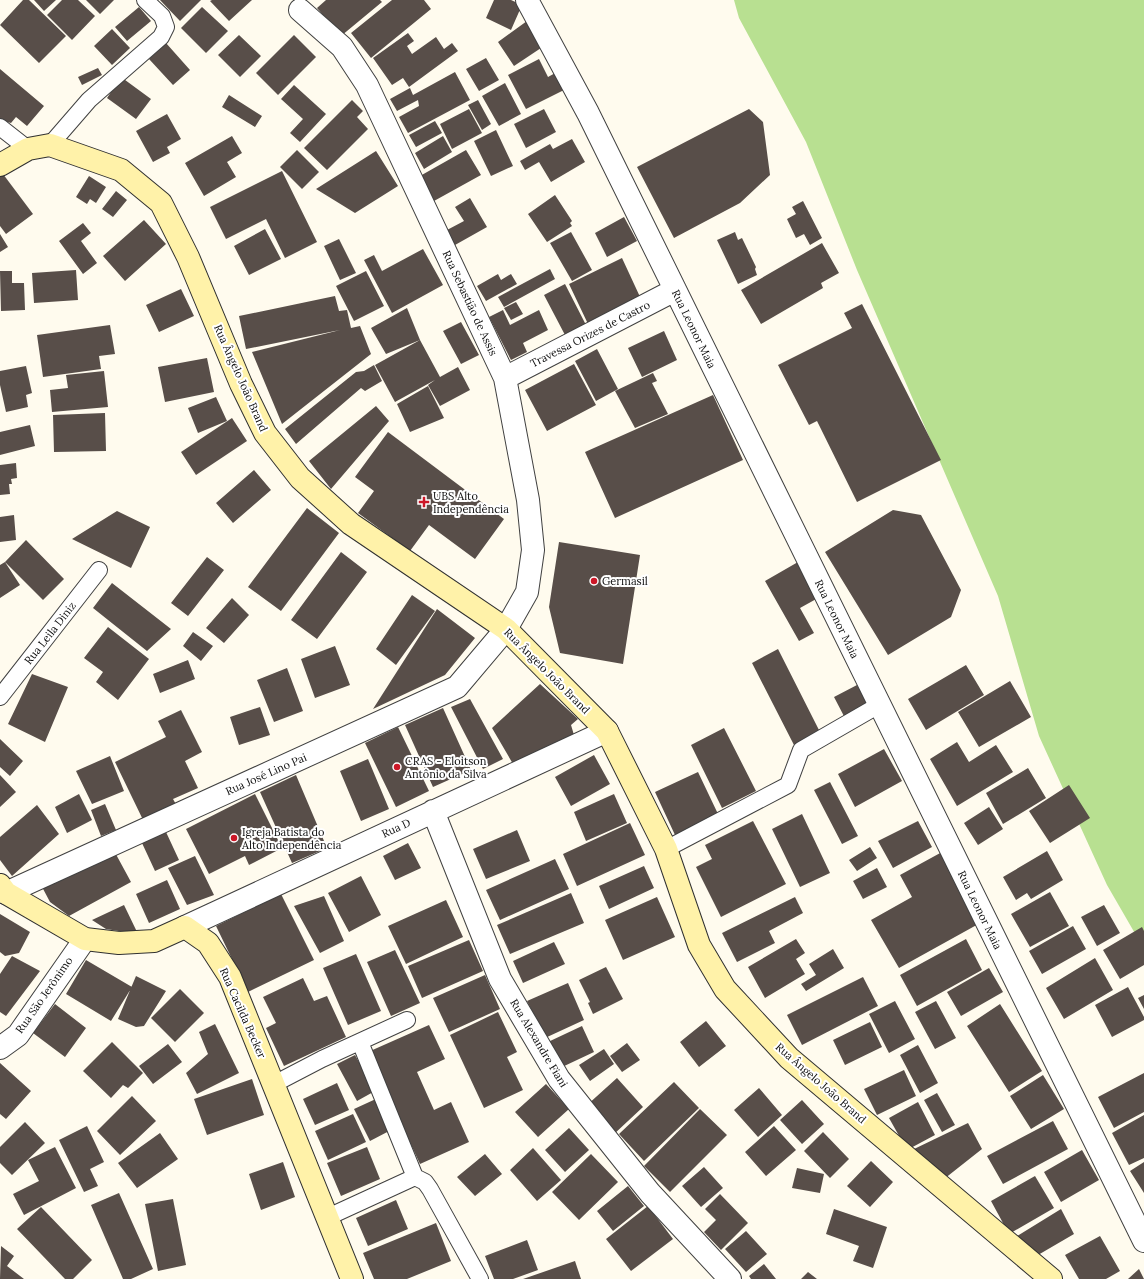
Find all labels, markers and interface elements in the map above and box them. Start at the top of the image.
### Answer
street label: Rua Sebastião de Assis [439,248,501,358]
street label: Rua Leonor Maia [669,287,719,371]
street label: Travessa Orizes de Castro [528,298,652,370]
street label: Rua Ângelo João Brand [211,322,271,434]
place label: UBS Alto Independência [433,489,509,516]
marker: UBS Alto Independência [418,496,430,508]
place label: Germasil [602,574,648,588]
marker: Germasil [589,576,599,586]
street label: Rua Leonor Maia [812,577,862,661]
street label: Rua Leila Diniz [21,599,79,667]
street label: Rua Ângelo João Brand [501,625,593,717]
street label: Rua José Lino Pai [223,750,309,798]
place label: CRAS - Eloitson Antônio da Silva [404,754,487,781]
marker: CRAS - Eloitson Antônio da Silva [392,762,402,772]
street label: Rua D [379,815,413,841]
place label: Igreja Batista do Alto Independência [241,825,342,852]
marker: Igreja Batista do Alto Independência [229,833,239,843]
street label: Rua Leonor Maia [955,868,1005,952]
street label: Rua São Jerônimo [12,954,76,1036]
street label: Rua Cacilda Becker [217,966,269,1061]
street label: Rua Alexandre Fiani [507,996,571,1090]
street label: Rua Ângelo João Brand [773,1040,870,1127]

